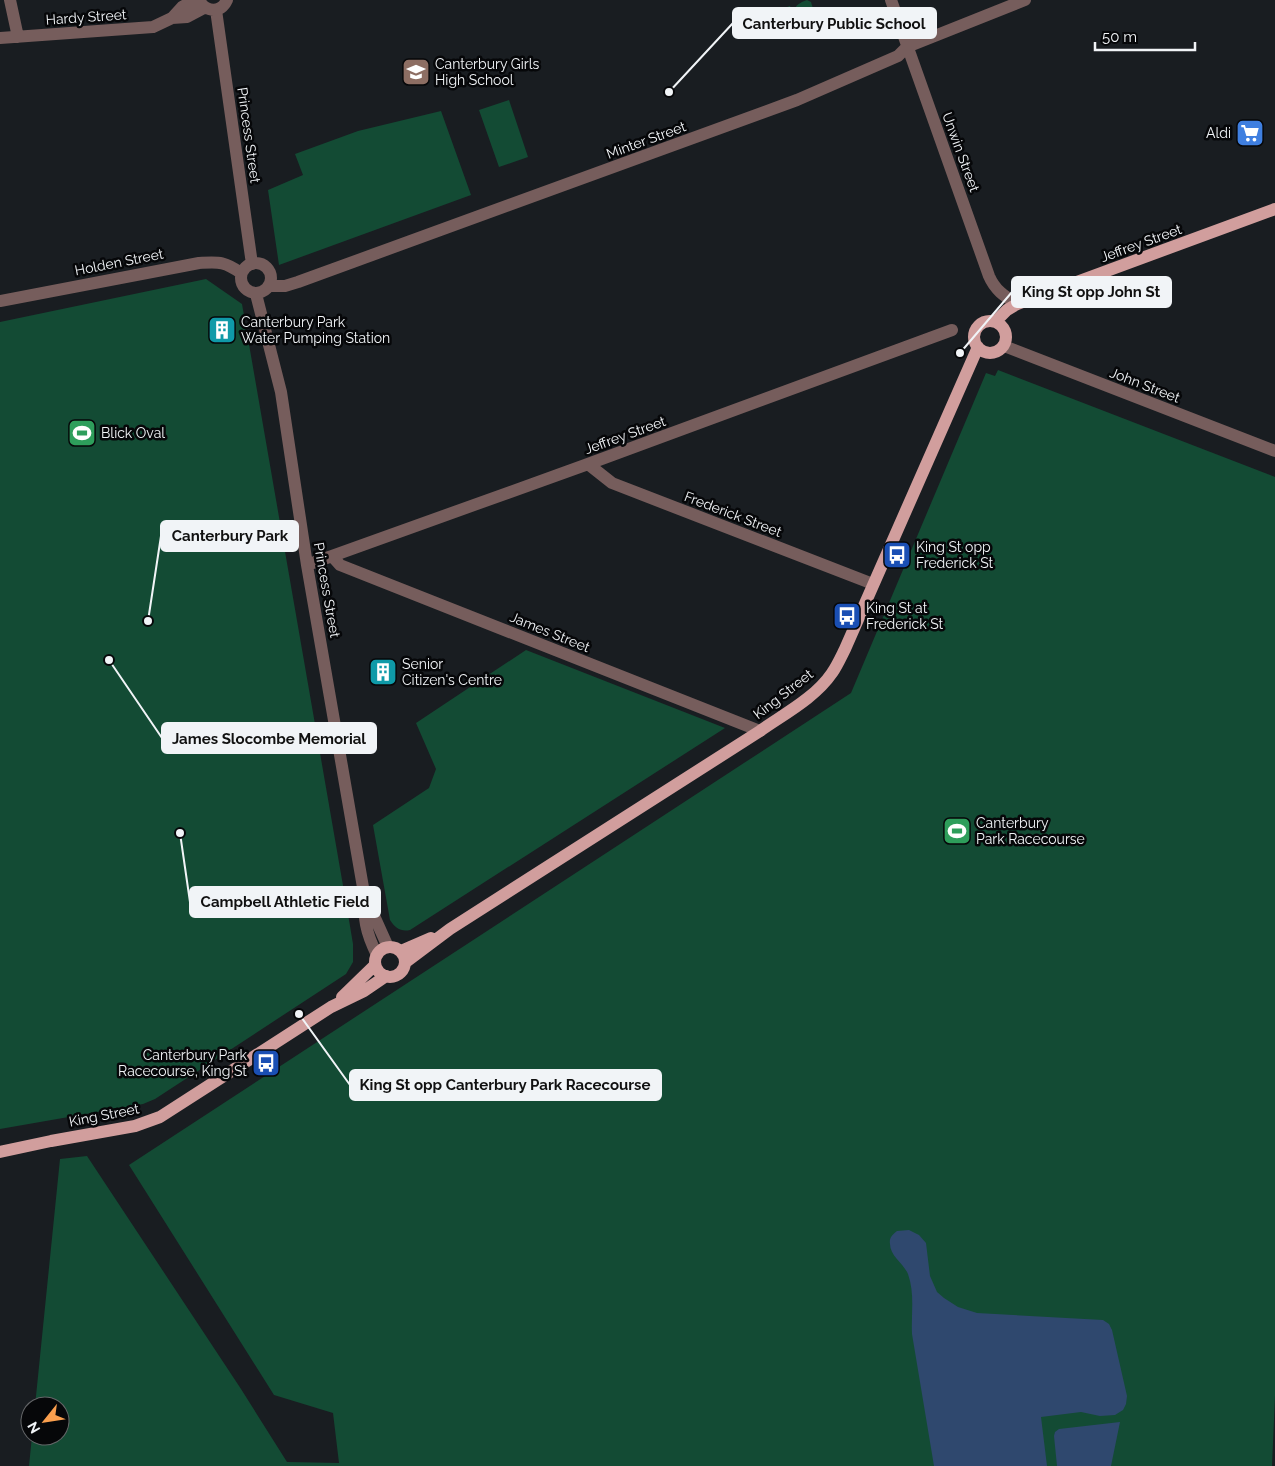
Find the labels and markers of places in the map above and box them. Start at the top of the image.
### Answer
callout: Canterbury Public School [733,8,936,38]
place label: Canterbury Girls High School [435,56,539,88]
school or university icon: Canterbury Girls High School [401,57,431,87]
supermarket icon: Aldi [1235,118,1265,148]
place label: Aldi [1206,125,1231,141]
callout: King St opp John St [1012,277,1171,307]
place label: Canterbury Park Water Pumping Station [241,314,390,346]
building icon: Canterbury Park Water Pumping Station [207,315,237,345]
sports icon: Blick Oval [67,418,97,448]
place label: Blick Oval [101,425,165,441]
callout: Canterbury Park [161,521,298,551]
place label: King St opp Frederick St [916,539,994,571]
bus stop icon: King St opp Frederick St [882,540,912,570]
place label: King St at Frederick St [866,600,944,632]
bus stop icon: King St at Frederick St [832,601,862,631]
place label: Senior Citizen's Centre [402,656,502,688]
building icon: Senior Citizen's Centre [368,657,398,687]
callout: James Slocombe Memorial [162,723,376,753]
place label: Canterbury Park Racecourse [976,815,1085,847]
sports icon: Canterbury Park Racecourse [942,816,972,846]
callout: Campbell Athletic Field [190,887,380,917]
place label: Canterbury Park Racecourse, King St [118,1047,248,1079]
bus stop icon: Canterbury Park Racecourse, King St [251,1048,281,1078]
callout: King St opp Canterbury Park Racecourse [350,1070,661,1100]

